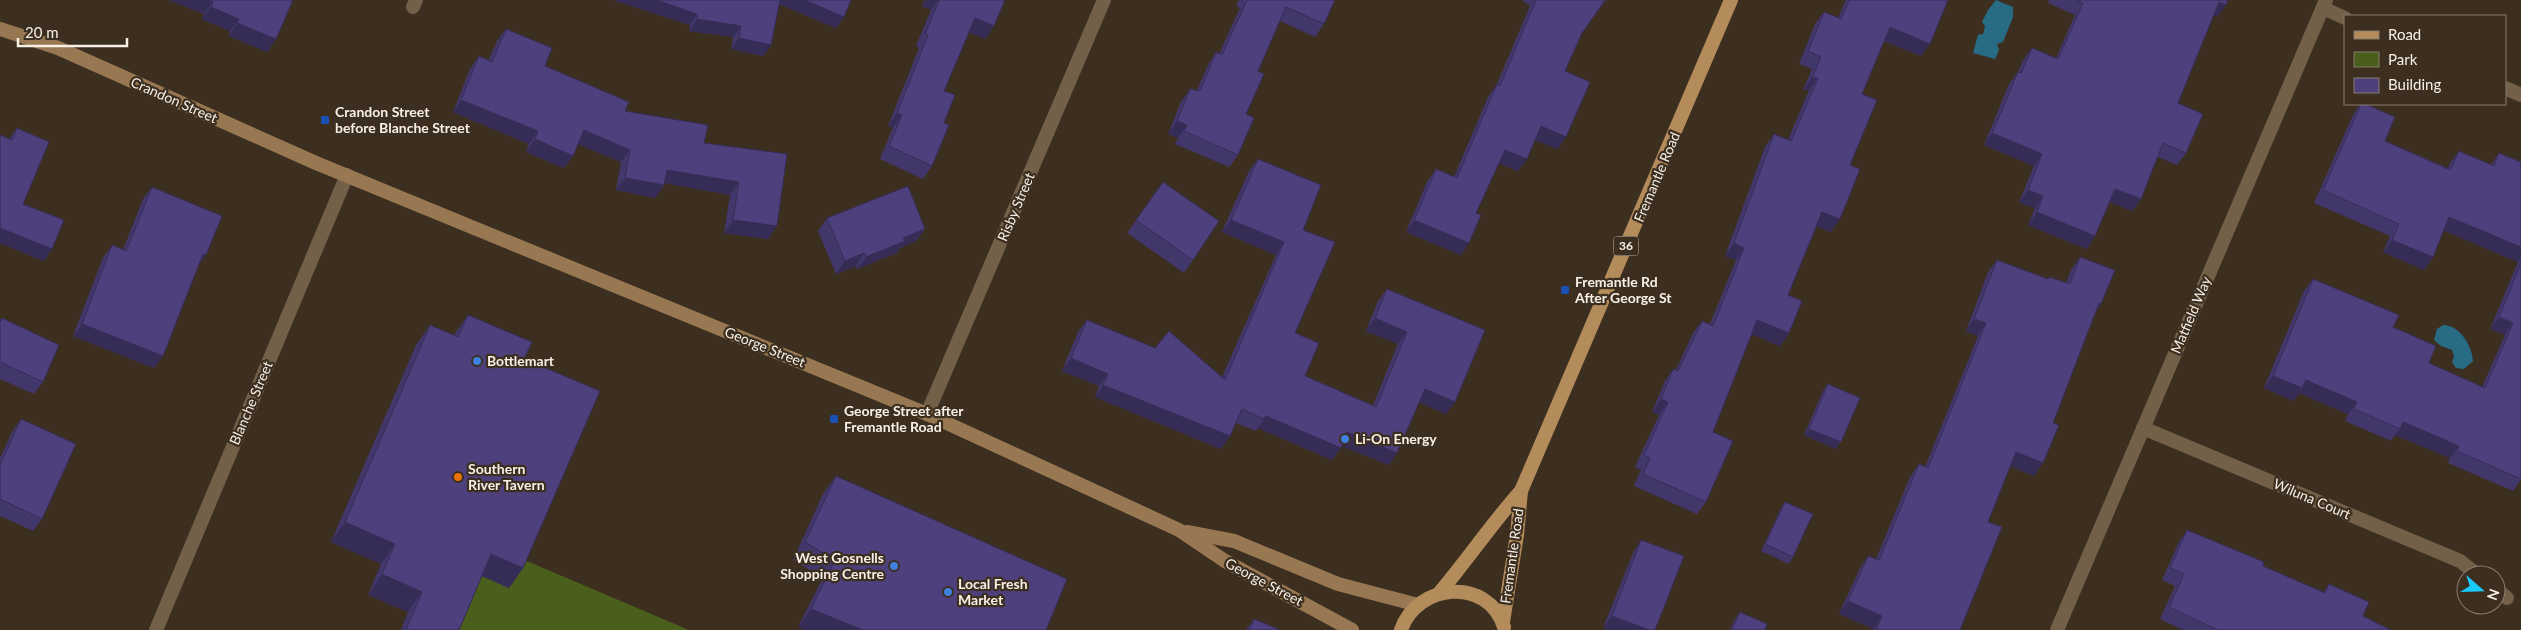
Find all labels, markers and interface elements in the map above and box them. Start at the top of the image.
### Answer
scale bar [18,15,126,47]
legend [2344,15,2506,105]
text: 20 m [25,23,59,41]
text: Road [2388,25,2421,43]
text: Park [2388,50,2418,68]
street label: Crandon Street [128,73,220,126]
text: Building [2388,75,2441,93]
place label: Crandon Street before Blanche Street [335,103,471,136]
marker: Crandon Street before Blanche Street [319,114,331,126]
street label: Fremantle Road [1630,129,1683,224]
street label: Risby Street [993,170,1038,244]
road number: 36 [1614,237,1638,256]
place label: Fremantle Rd After George St [1574,273,1672,306]
street label: Matfield Way [2167,273,2215,356]
marker: Fremantle Rd After George St [1559,284,1571,296]
street label: George Street [722,323,808,370]
place label: Bottlemart [487,352,555,369]
marker: Bottlemart [471,355,483,367]
street label: Blanche Street [225,358,276,447]
place label: George Street after Fremantle Road [844,402,964,435]
marker: George Street after Fremantle Road [828,413,840,425]
place label: Li-On Energy [1355,430,1437,447]
marker: Li-On Energy [1339,433,1351,445]
place label: Southern River Tavern [468,460,545,493]
marker: Southern River Tavern [452,471,464,483]
street label: Wiluna Court [2271,475,2353,522]
street label: Fremantle Road [1496,507,1527,605]
place label: West Gosnells Shopping Centre [780,549,885,582]
street label: George Street [1223,554,1306,609]
marker: West Gosnells Shopping Centre [888,560,900,572]
north arrow [2456,565,2506,615]
place label: Local Fresh Market [958,575,1028,608]
marker: Local Fresh Market [942,586,954,598]
text: N [2484,587,2504,603]

